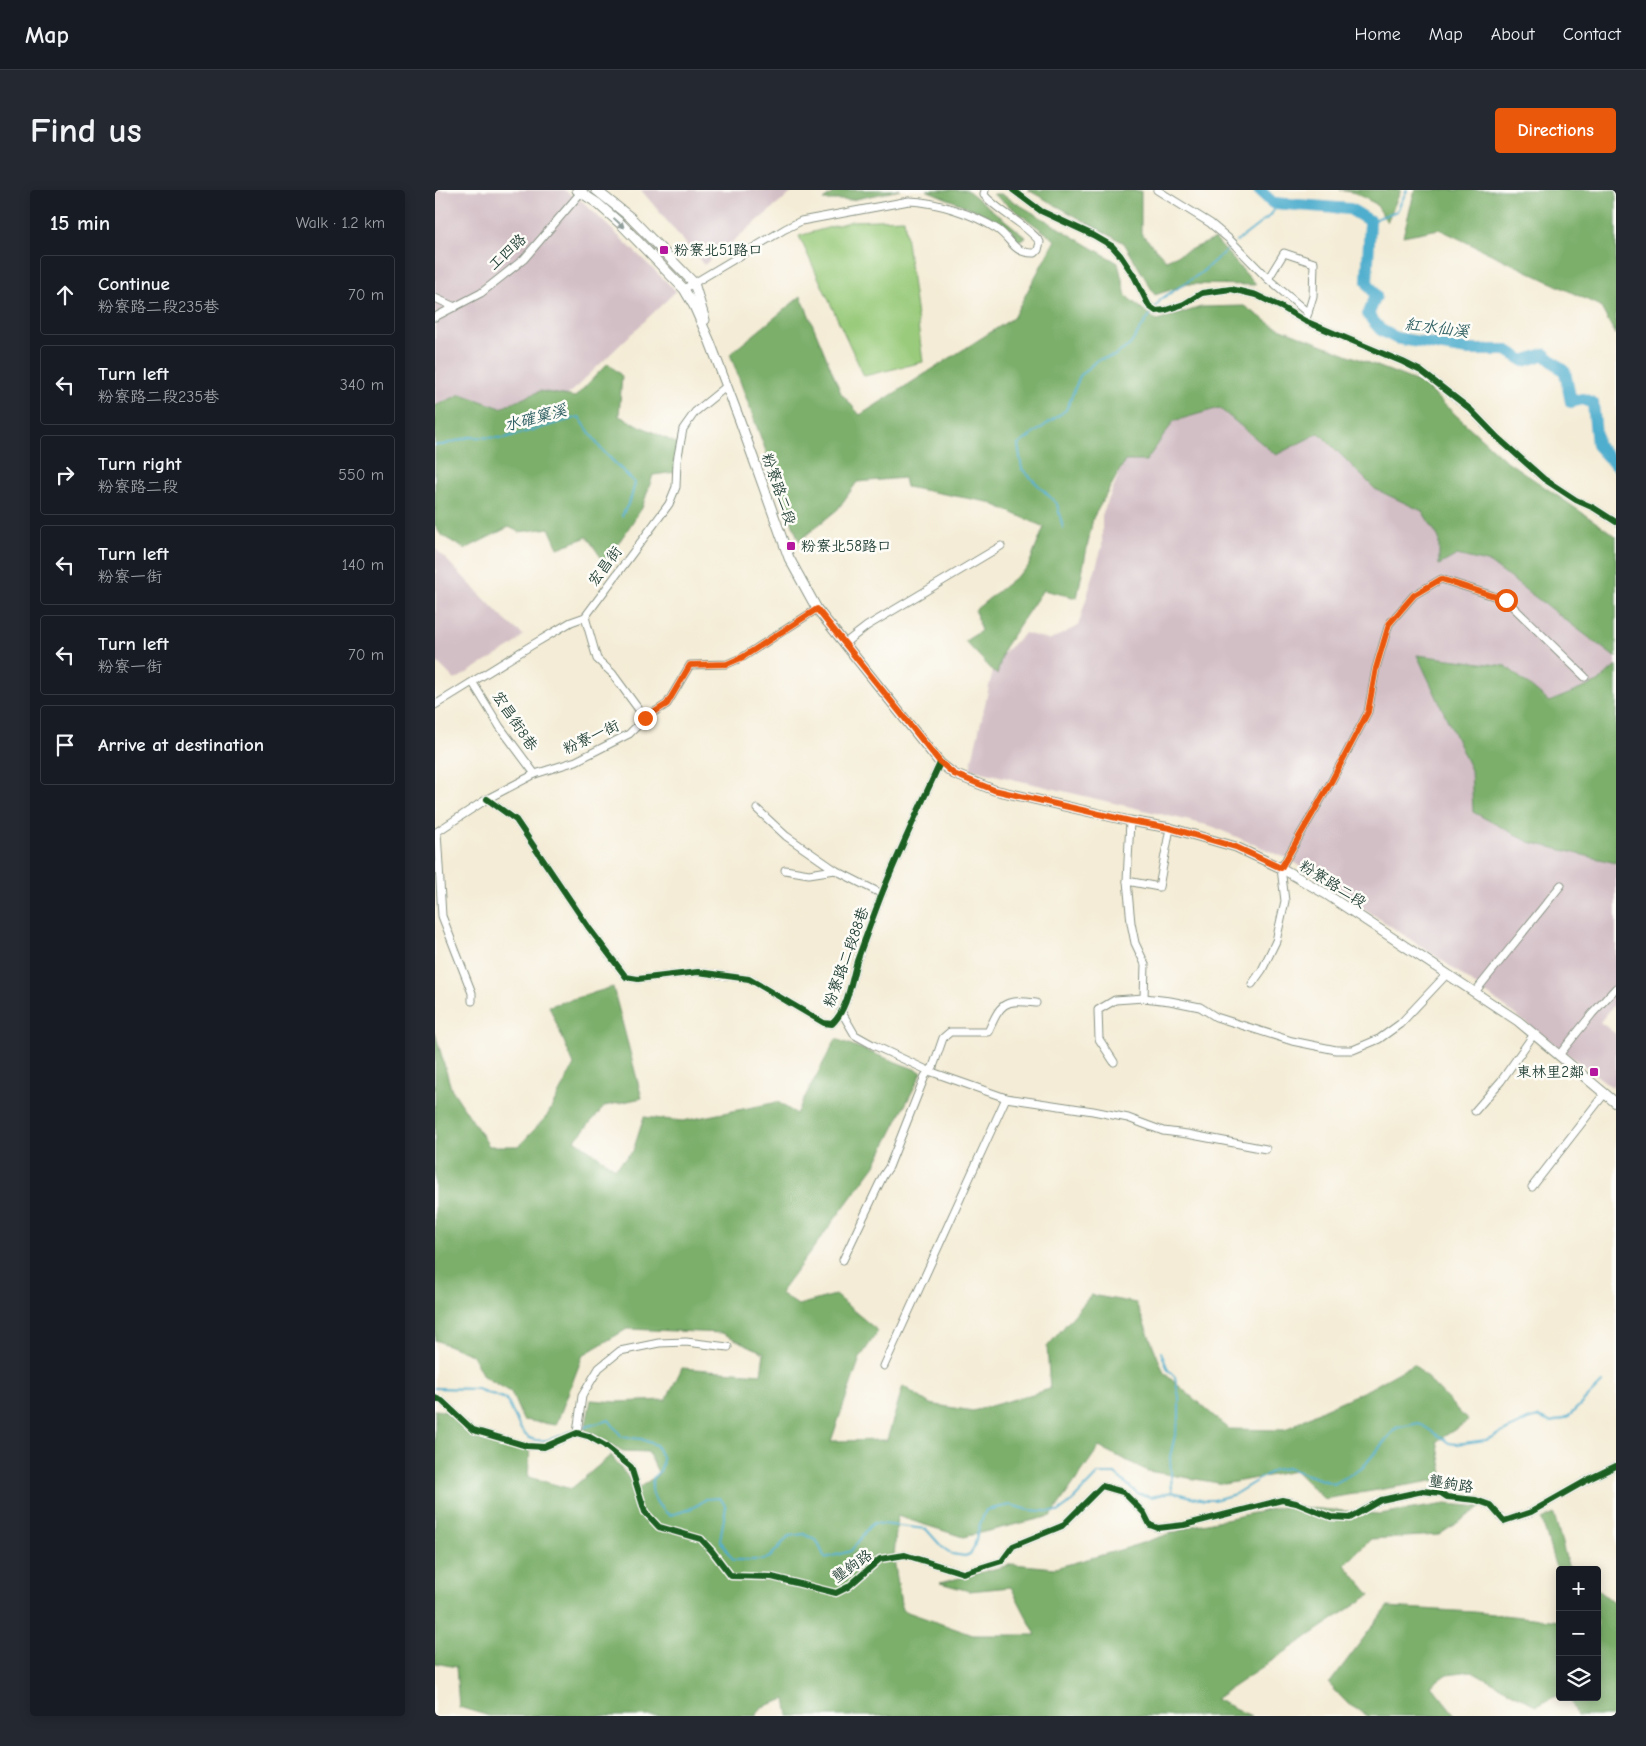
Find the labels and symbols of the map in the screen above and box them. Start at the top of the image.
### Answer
one-way arrow [613,217,625,229]
street label: 工四路 [484,230,530,274]
place label: 粉寮北51路口 [674,241,763,259]
marker: 粉寮北51路口 [658,244,670,256]
water label: 紅水仙溪 [1404,315,1471,341]
water label: 水確窠溪 [502,401,569,435]
street label: 粉寮路二段 [758,451,800,527]
place label: 粉寮北58路口 [801,537,892,555]
marker: 粉寮北58路口 [785,540,797,552]
street label: 宏昌街 [584,543,626,589]
route start [1495,589,1518,612]
street label: 宏昌街8巷 [489,688,541,754]
route end [634,707,657,730]
street label: 粉寮一街 [560,716,622,758]
street label: 粉寮路二段 [1296,856,1370,912]
street label: 粉寮路二段88巷 [820,904,872,1010]
place label: 東林里2鄰 [1516,1063,1584,1081]
marker: 東林里2鄰 [1588,1066,1600,1078]
street label: 壟鉤路 [1427,1472,1475,1496]
street label: 壟鉤路 [829,1545,875,1587]

